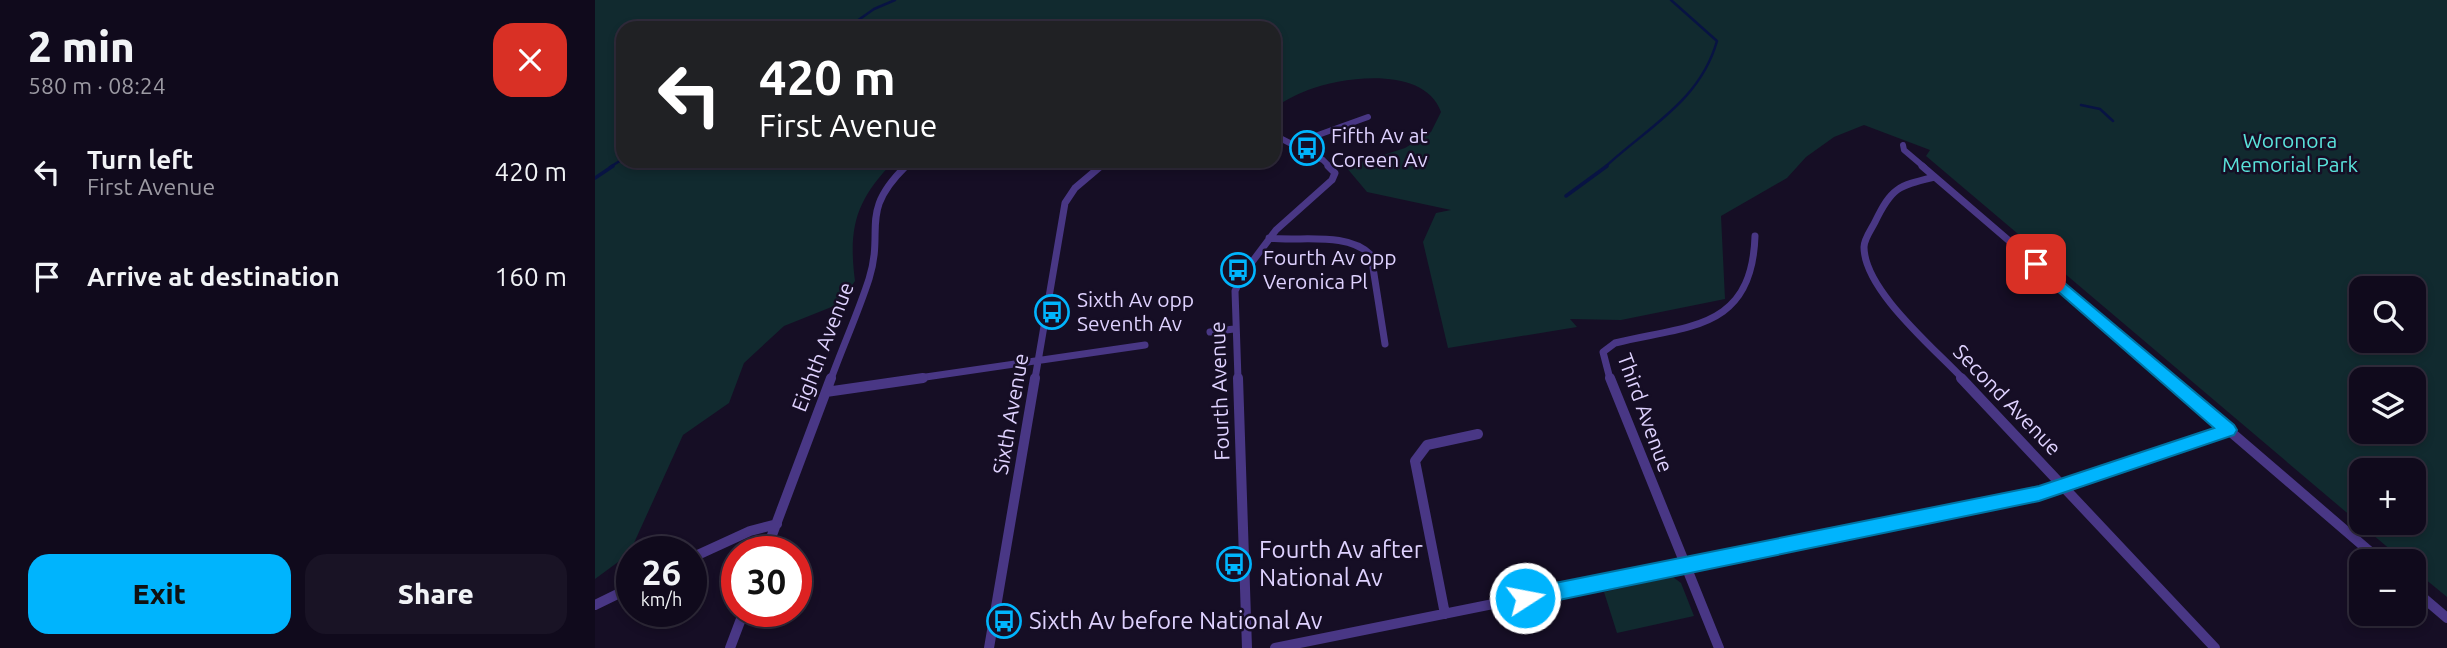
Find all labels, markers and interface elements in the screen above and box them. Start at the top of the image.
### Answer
text: 2 min [28,23,135,70]
button: close [493,23,567,97]
icon: left [644,49,735,140]
text: 420 m [759,49,896,104]
text: 580 m · 08:24 [28,73,166,98]
text: First Avenue [759,107,937,143]
place label: Fifth Av at Coreen Av [1331,123,1428,171]
park label: Woronora Memorial Park [2222,128,2358,176]
bus stop icon: Fifth Av at Coreen Av [1288,129,1326,167]
text: Turn left [87,145,193,174]
icon: left [28,153,66,191]
text: 420 m [495,157,567,186]
text: First Avenue [87,174,215,199]
pin [2006,234,2066,294]
place label: Fourth Av opp Veronica Pl [1263,245,1397,293]
icon: arrive [2017,245,2055,283]
bus stop icon: Fourth Av opp Veronica Pl [1219,251,1257,289]
icon: arrive [28,258,66,296]
text: Arrive at destination [87,262,340,291]
text: 160 m [495,262,567,291]
map controls [2349,276,2426,626]
button: search [2349,276,2426,353]
street label: Eighth Avenue [786,279,858,415]
place label: Sixth Av opp Seventh Av [1077,287,1194,335]
bus stop icon: Sixth Av opp Seventh Av [1033,293,1071,331]
street label: Fourth Avenue [1205,321,1233,461]
street label: Second Avenue [1949,339,2067,460]
street label: Third Avenue [1613,350,1679,475]
street label: Sixth Avenue [988,351,1032,476]
button: layers [2349,367,2426,444]
button: + [2349,458,2426,535]
speed limit sign: 30 [721,536,812,627]
place label: Fourth Av after National Av [1259,536,1423,591]
bus stop icon: Fourth Av after National Av [1215,545,1253,583]
button: − [2349,549,2426,626]
text: 26 [642,552,681,592]
button: Exit [28,554,291,634]
button: Share [305,554,567,634]
position arrow [1488,561,1562,635]
text: km/h [641,589,682,609]
bus stop icon: Sixth Av before National Av [985,602,1023,640]
place label: Sixth Av before National Av [1029,607,1323,634]

